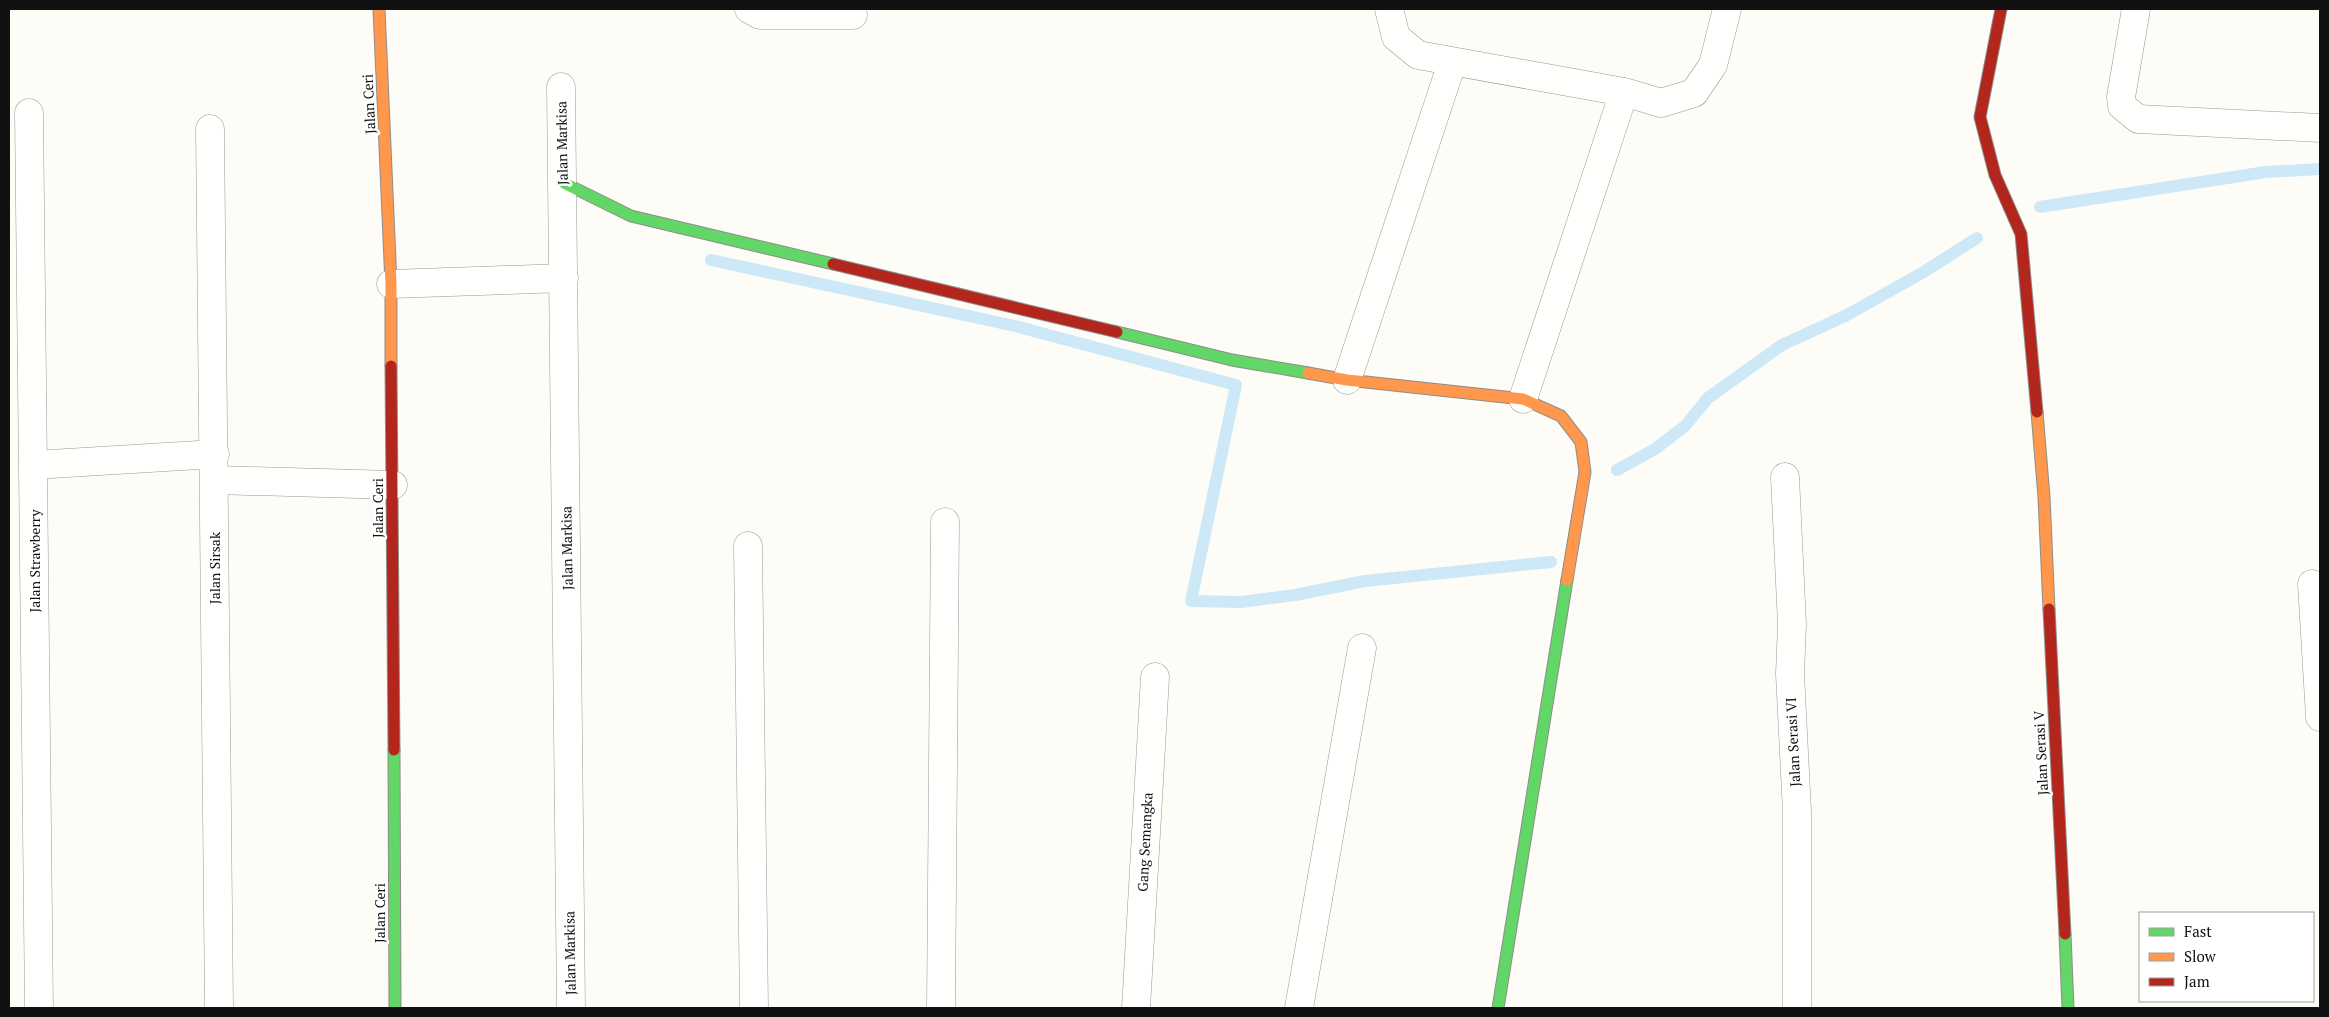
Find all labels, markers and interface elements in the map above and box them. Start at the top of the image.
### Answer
street label: Jalan Ceri [357,73,380,135]
street label: Jalan Markisa [551,101,572,185]
street label: Jalan Ceri [368,478,387,538]
street label: Jalan Markisa [556,506,577,590]
street label: Jalan Strawberry [25,509,44,612]
street label: Jalan Sirsak [205,531,224,604]
street label: Jalan Serasi VI [1781,697,1804,787]
street label: Jalan Serasi V [2029,710,2052,796]
street label: Gang Semangka [1132,792,1157,892]
street label: Jalan Ceri [370,883,389,943]
street label: Jalan Markisa [559,911,580,995]
legend [2139,912,2314,1002]
text: Fast [2184,921,2212,941]
text: Slow [2184,946,2217,966]
text: Jam [2184,971,2210,991]

